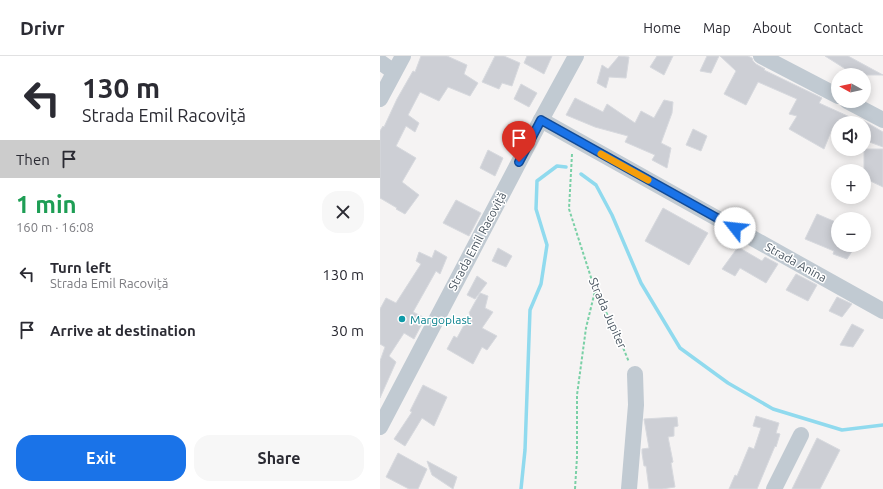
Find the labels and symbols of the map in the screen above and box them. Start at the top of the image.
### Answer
north arrow [831,68,871,108]
pin [502,121,536,162]
street label: Strada Emil Racoviță [446,190,508,292]
position arrow [714,207,756,249]
street label: Strada Anina [763,240,829,284]
street label: Strada Jupiter [587,276,630,351]
place label: Margoplast [410,313,472,326]
marker: Margoplast [397,314,407,324]

